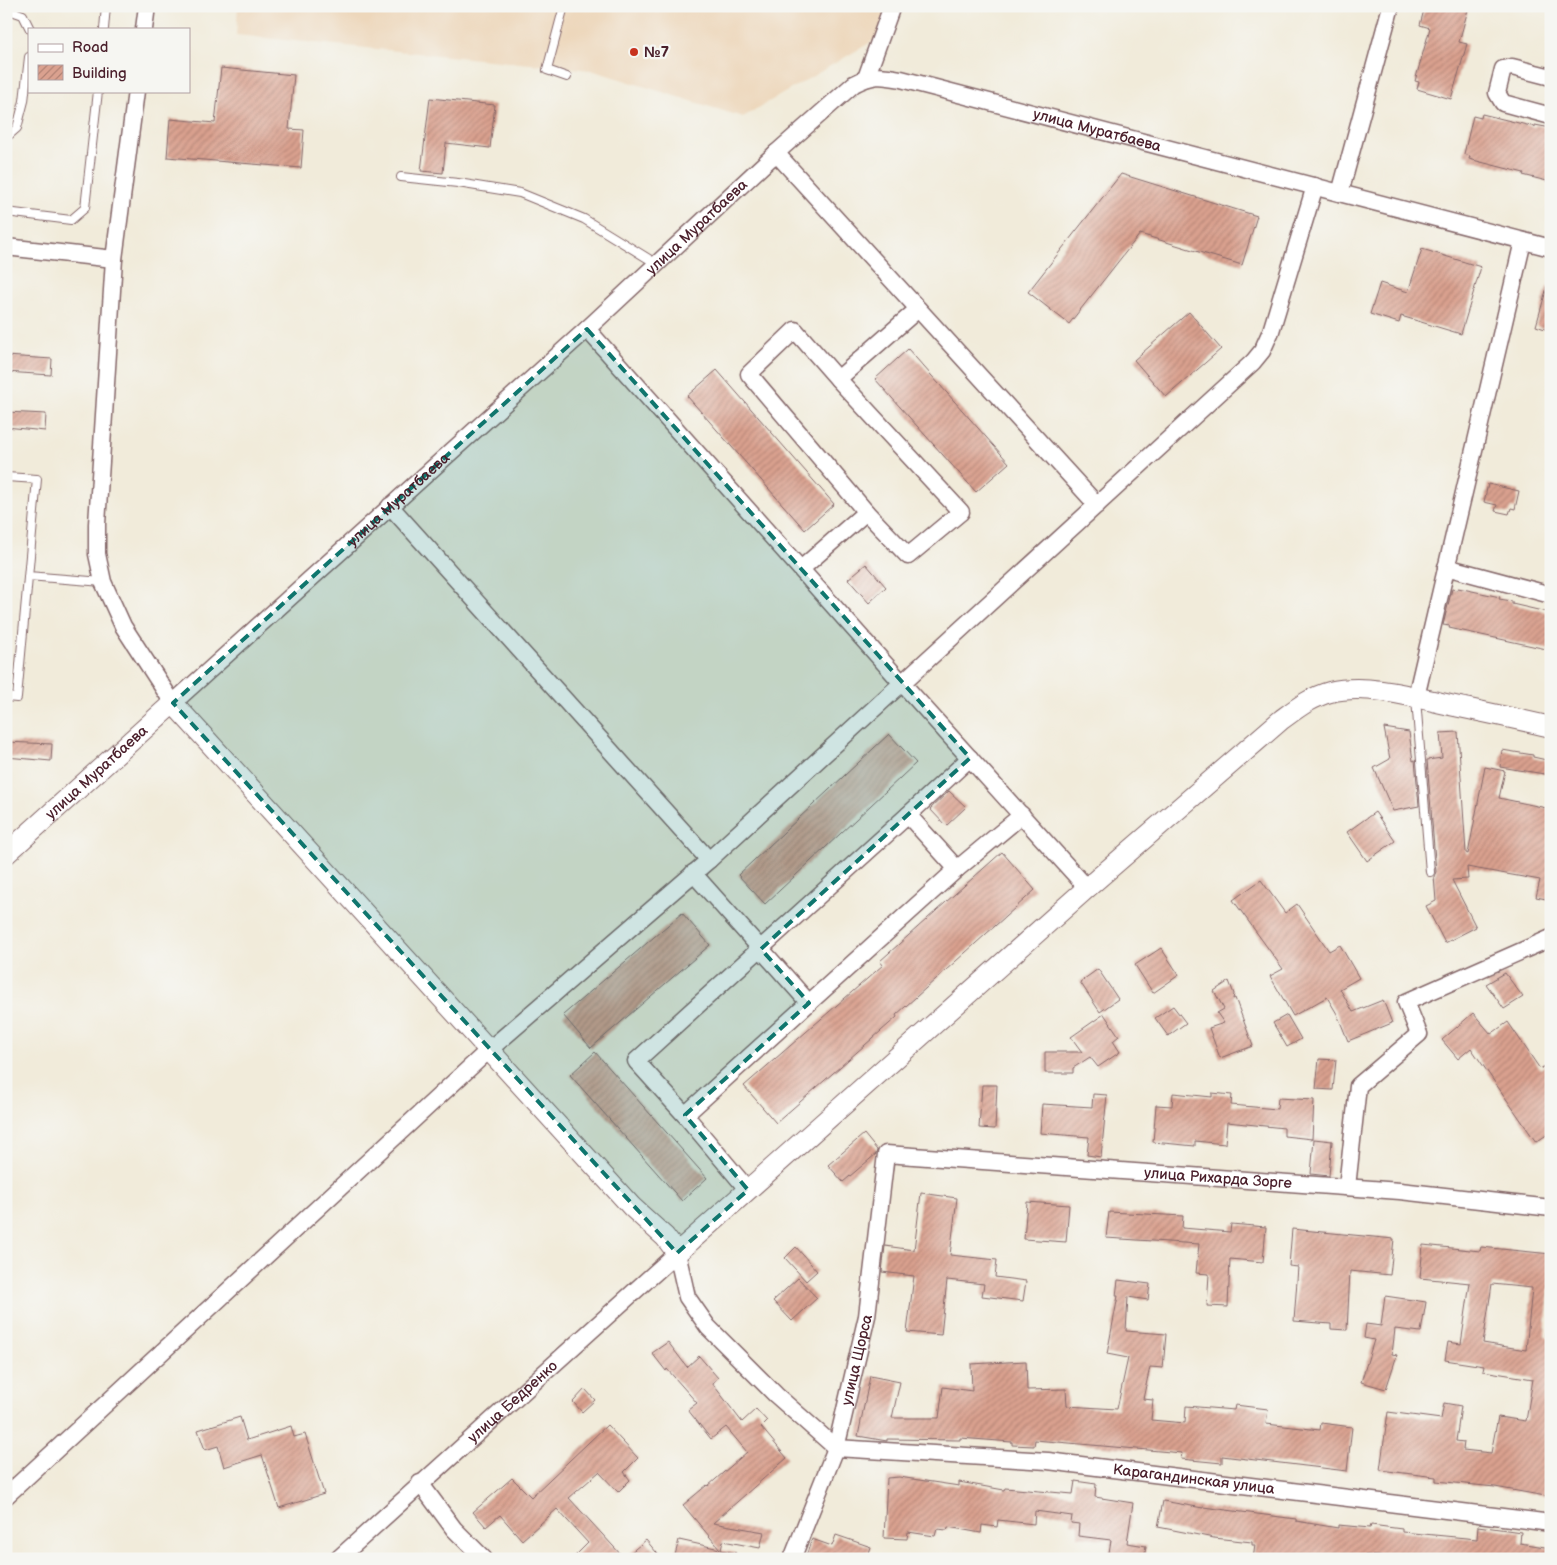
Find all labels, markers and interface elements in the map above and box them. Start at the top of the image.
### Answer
legend [28,28,190,92]
text: Road [72,38,108,57]
place label: №7 [644,43,669,62]
marker: №7 [628,46,640,58]
text: Building [72,64,127,83]
street label: улица Муратбаева [1031,105,1163,156]
street label: улица Муратбаева [642,175,752,279]
street label: улица Муратбаева [343,449,454,551]
street label: улица Муратбаева [42,721,152,824]
street label: улица Рихарда Зорге [1143,1164,1293,1193]
street label: улица Щорса [837,1312,877,1407]
street label: улица Бедренко [464,1356,562,1447]
street label: Карагандинская улица [1112,1460,1276,1499]

